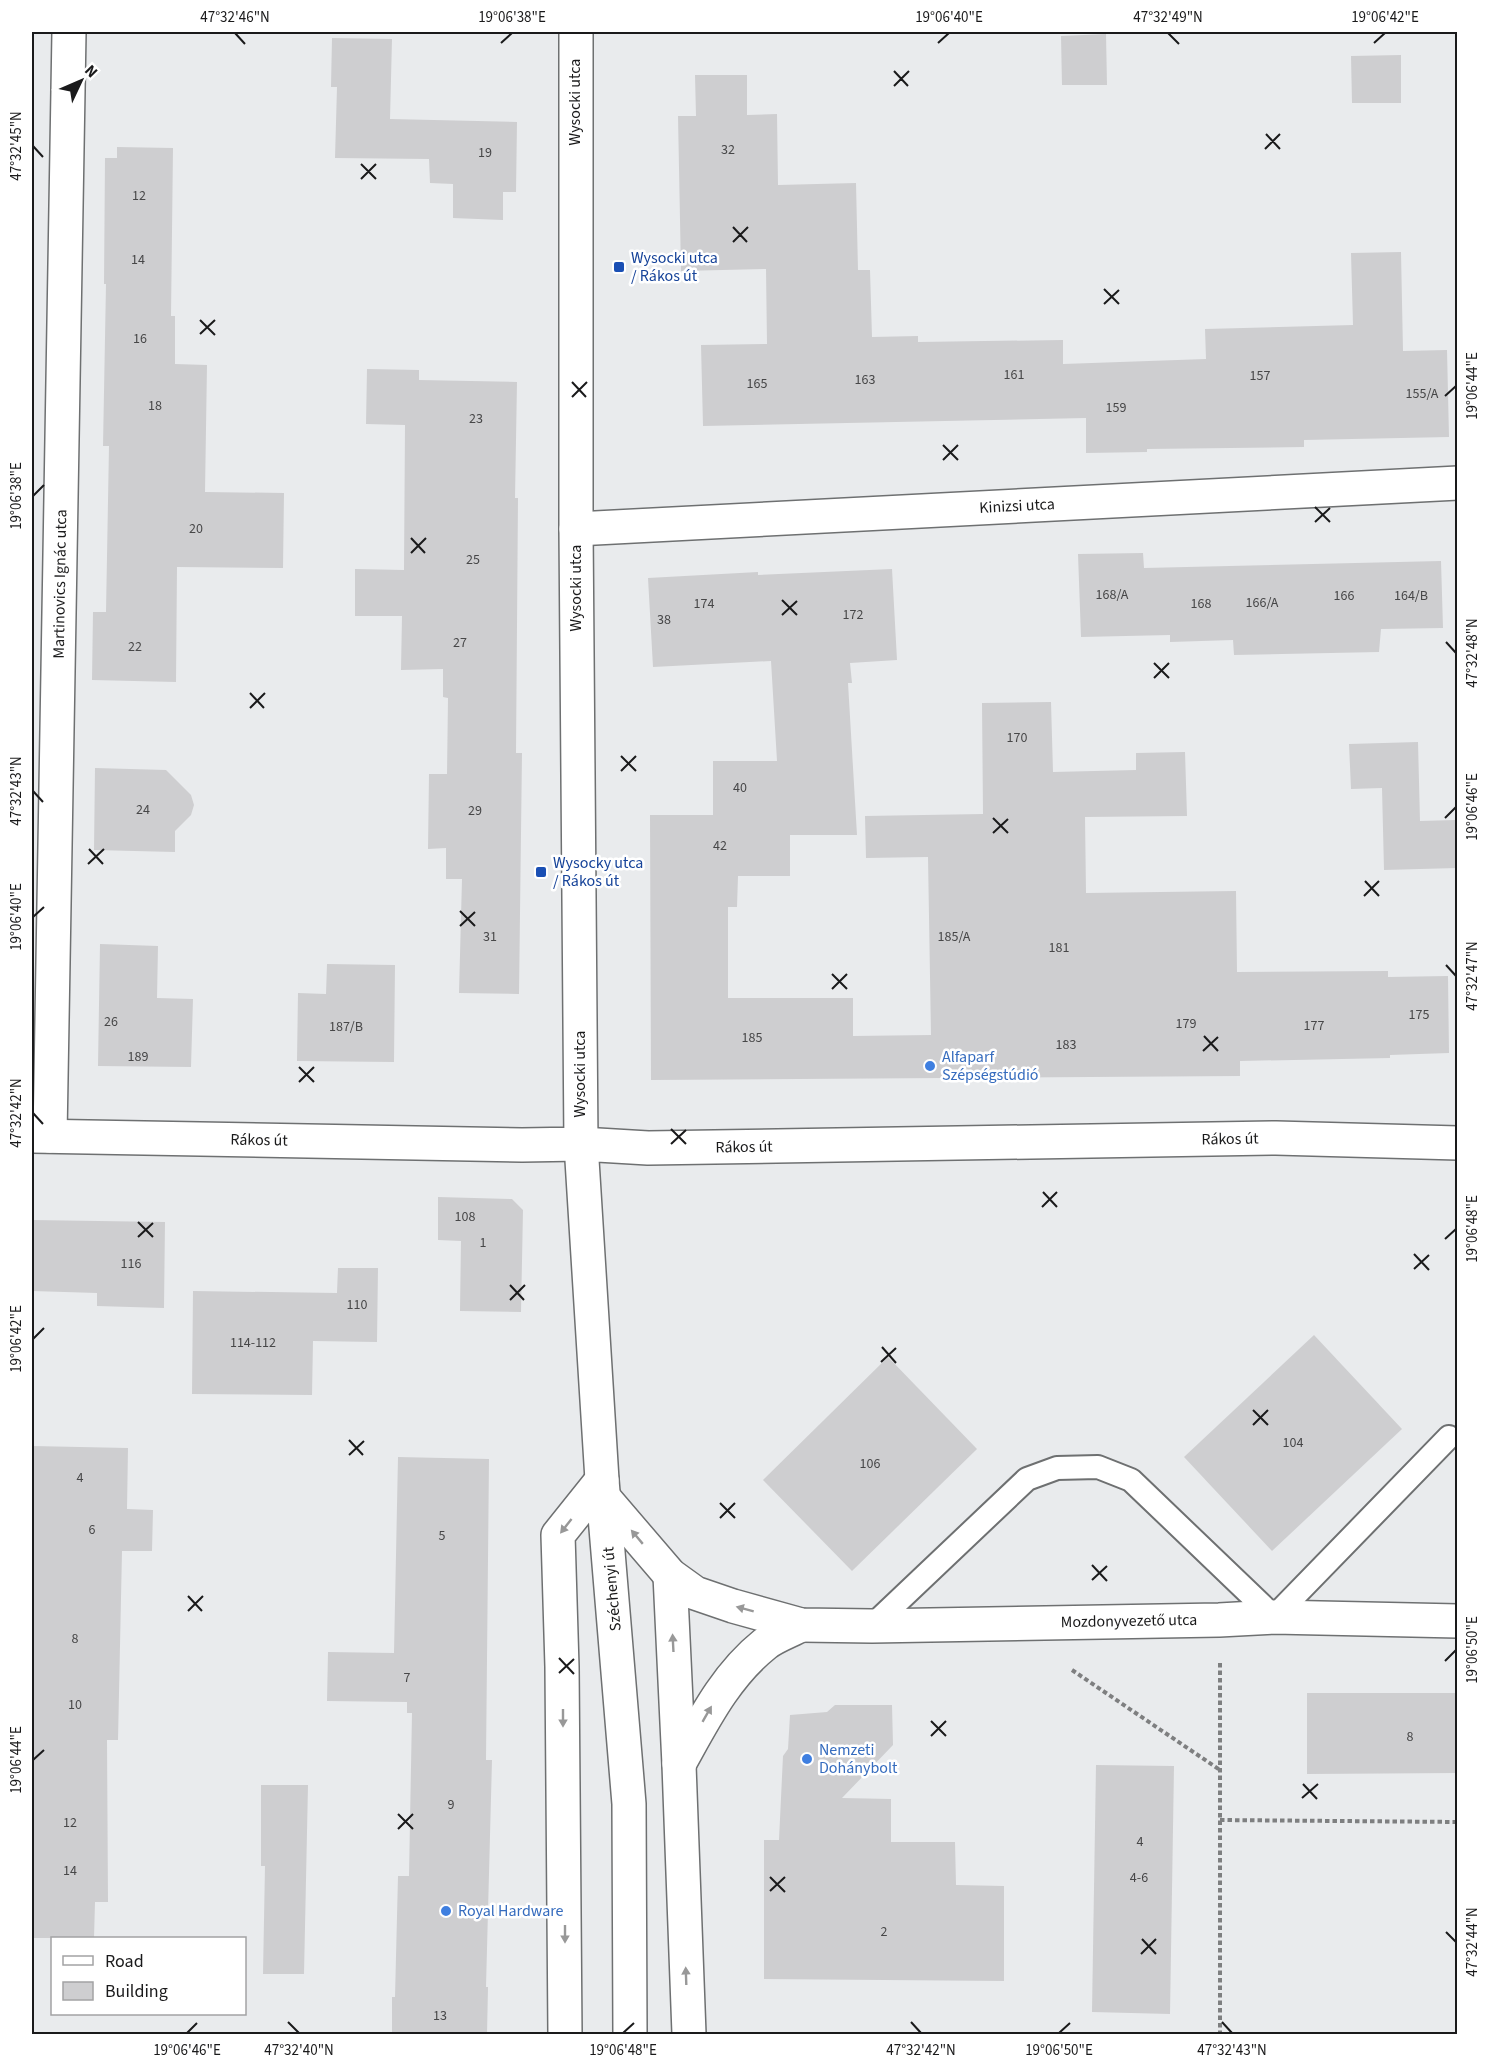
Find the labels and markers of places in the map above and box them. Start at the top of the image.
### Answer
place label: Wysocki utca / Rákos út [631,247,718,287]
marker: Wysocki utca / Rákos út [612,260,626,274]
place label: Wysocky utca / Rákos út [553,852,643,892]
marker: Wysocky utca / Rákos út [534,865,548,879]
place label: Alfaparf Szépségstúdió [942,1046,1039,1086]
marker: Alfaparf Szépségstúdió [923,1059,937,1073]
place label: Nemzeti Dohánybolt [819,1739,898,1779]
marker: Nemzeti Dohánybolt [800,1752,814,1766]
place label: Royal Hardware [458,1900,564,1922]
marker: Royal Hardware [439,1904,453,1918]

